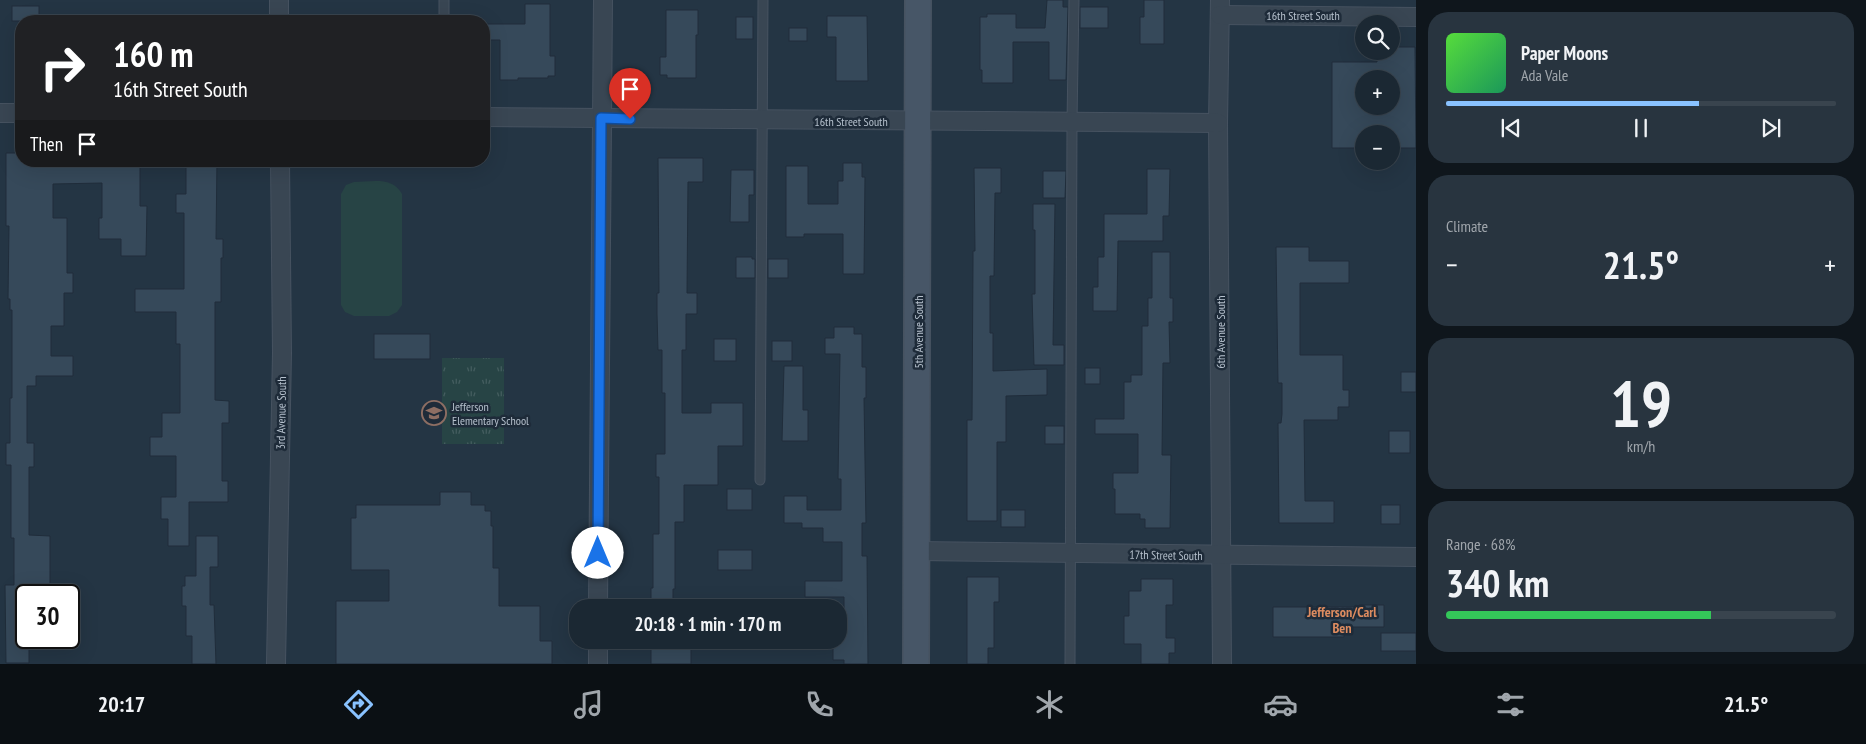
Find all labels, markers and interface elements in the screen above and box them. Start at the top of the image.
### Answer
street label: 16th Street South [1266,8,1340,23]
map controls [1355,15,1400,170]
button: search [1355,15,1400,60]
text: 160 m [113,31,194,77]
icon: right [30,35,95,100]
text: Paper Moons [1521,41,1608,65]
text: Ada Vale [1521,65,1568,85]
pin [609,68,651,119]
button: + [1355,70,1400,115]
text: 16th Street South [113,75,248,103]
icon: arrive [616,75,644,103]
street label: 16th Street South [814,114,888,129]
icon: previous [1497,114,1525,142]
icon: pause [1627,114,1655,142]
icon: next [1757,114,1785,142]
button: − [1355,125,1400,170]
icon: arrive [73,130,101,158]
text: Then [30,132,63,156]
text: Climate [1446,216,1488,236]
text: 21.5° [1603,240,1679,289]
text: − [1446,246,1458,283]
text: + [1824,246,1836,283]
street label: 5th Avenue South [911,295,926,369]
street label: 6th Avenue South [1213,295,1228,369]
text: 19 [1610,361,1672,445]
street label: 3rd Avenue South [273,376,289,450]
place label: Jefferson Elementary School [451,399,529,428]
school or university icon: Jefferson Elementary School [421,400,447,426]
text: km/h [1627,436,1655,456]
position arrow [571,526,623,578]
text: Range · 68% [1446,534,1515,554]
street label: 17th Street South [1129,547,1203,563]
text: 340 km [1446,558,1549,607]
speed limit sign: 30 [15,584,80,649]
district label: Jefferson/Carl Ben [1306,603,1377,637]
text: 20:18 · 1 min · 170 m [635,612,781,636]
icon: directions [341,687,376,722]
icon: music [571,687,606,722]
icon: phone [802,687,837,722]
icon: climate [1032,687,1067,722]
icon: car [1263,687,1298,722]
icon: filters [1493,687,1528,722]
text: 20:17 [98,690,145,718]
text: 21.5° [1724,690,1768,718]

